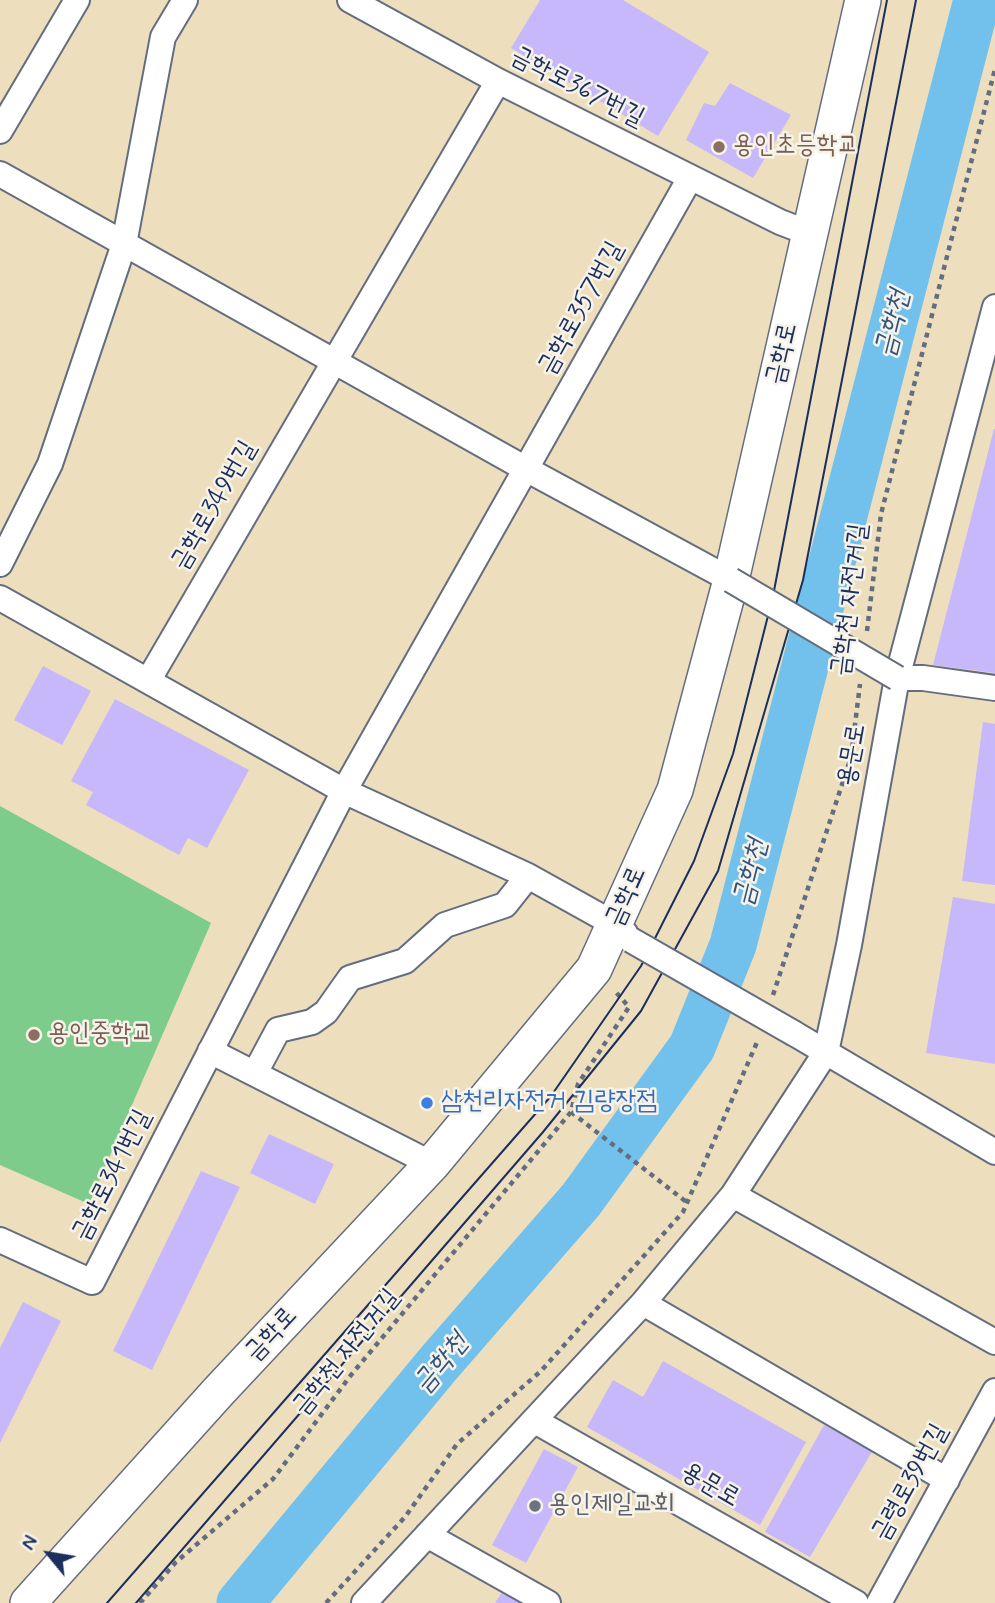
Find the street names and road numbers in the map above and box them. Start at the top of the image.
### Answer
street label: 금학로367번길 [505,41,649,135]
street label: 금학로357번길 [533,237,631,381]
street label: 금학로 [761,320,805,388]
street label: 금학로349번길 [165,436,265,576]
street label: 금학천 자전거길 [826,522,876,678]
street label: 용문로 [832,721,874,789]
street label: 금학로 [600,862,654,932]
street label: 금학로341번길 [67,1105,159,1247]
street label: 금학천 자전거길 [287,1284,407,1422]
street label: 금학로 [239,1301,305,1369]
street label: 금령로39번길 [866,1419,956,1547]
street label: 용문로 [675,1457,745,1515]

